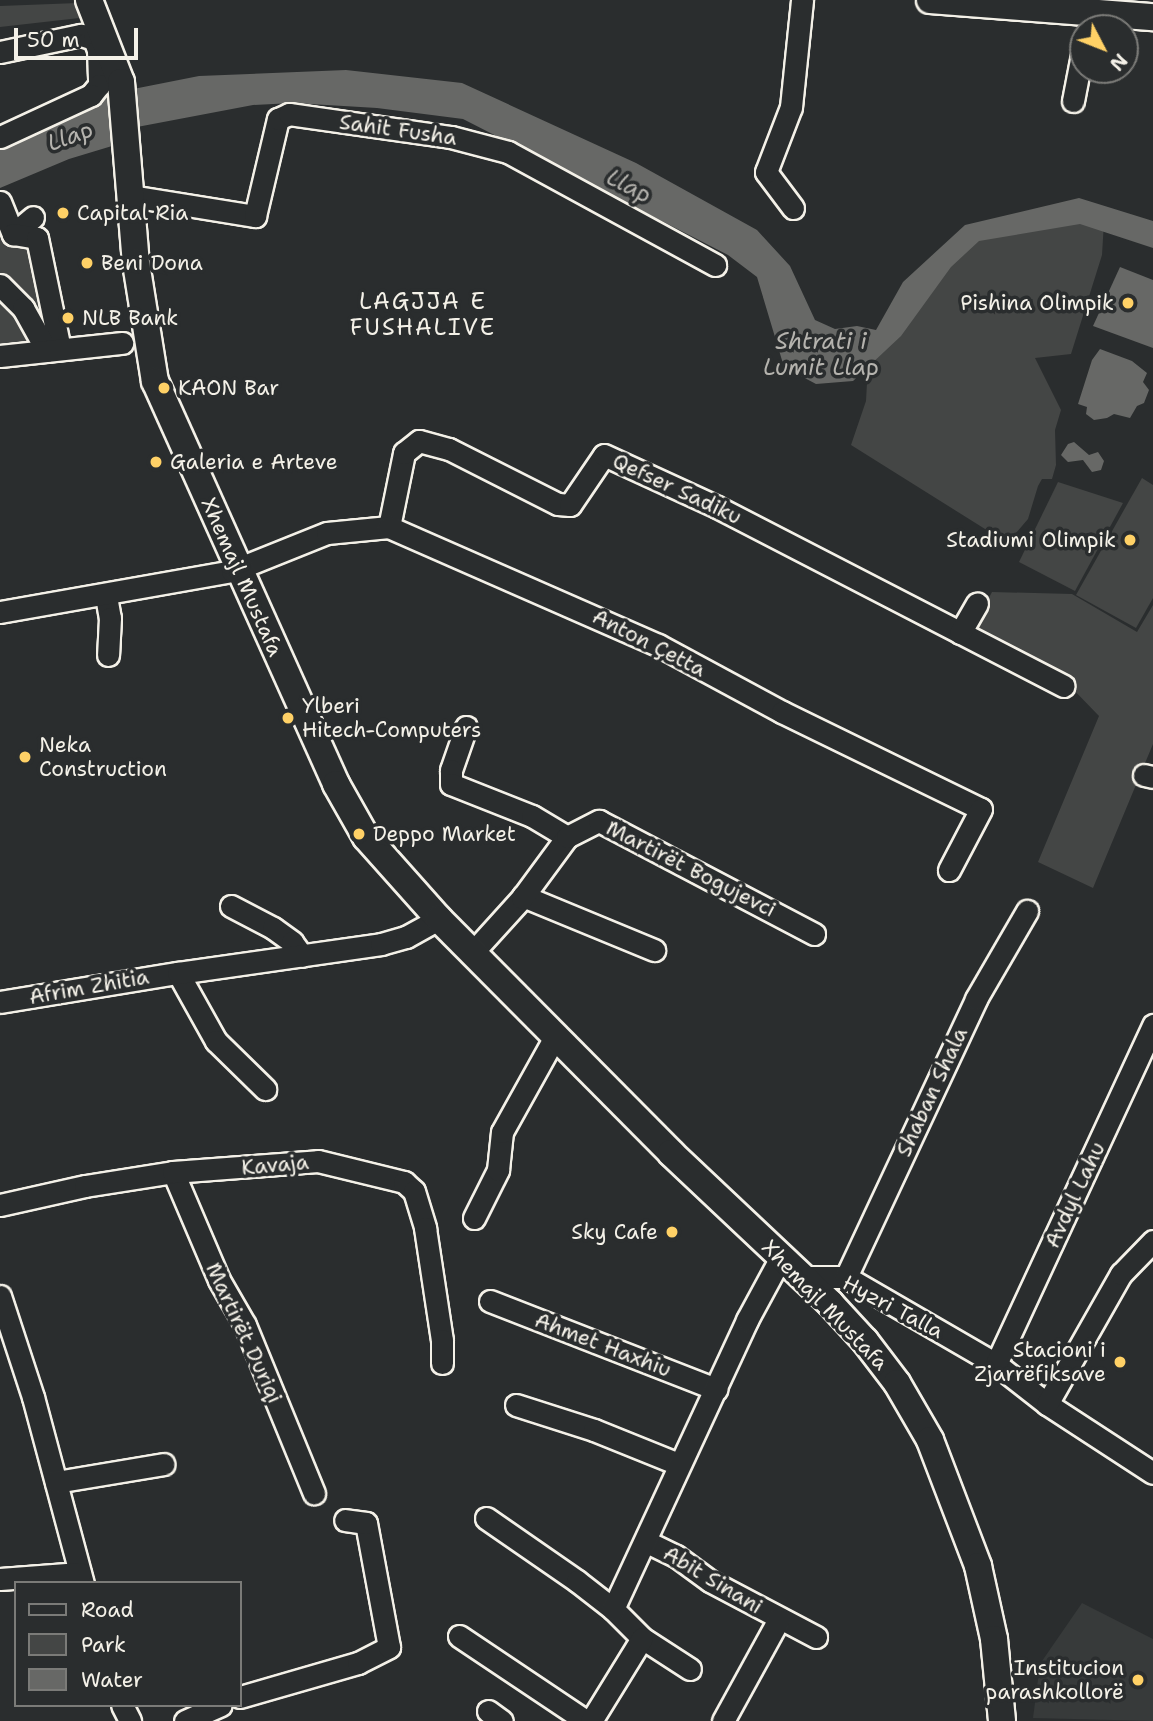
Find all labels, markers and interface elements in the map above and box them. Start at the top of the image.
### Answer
scale bar [18,14,142,58]
north arrow [1069,14,1139,84]
text: 50 m [27,26,80,54]
text: N [1104,48,1133,76]
street label: Sahit Fusha [338,109,458,151]
water label: Llap [43,115,97,157]
water label: Llap [602,163,656,209]
place label: Capital Ria [77,200,188,226]
marker: Capital Ria [55,205,71,221]
place label: Beni Dona [101,250,203,276]
marker: Beni Dona [79,255,95,271]
district label: LAGJJA E FUSHALIVE [351,287,495,341]
place label: Pishina Olimpik [960,290,1114,316]
marker: Pishina Olimpik [1120,295,1136,311]
place label: NLB Bank [82,305,178,331]
marker: NLB Bank [60,310,76,326]
water label: Shtrati i Lumit Llap [763,327,879,381]
place label: KAON Bar [178,375,279,401]
marker: KAON Bar [156,380,172,396]
street label: Qefser Sadiku [609,448,745,530]
place label: Galeria e Arteve [170,449,338,475]
marker: Galeria e Arteve [148,454,164,470]
street label: Xhemajl Mustafa [196,494,288,660]
place label: Stadiumi Olimpik [946,527,1116,553]
marker: Stadiumi Olimpik [1122,532,1138,548]
street label: Anton Çetta [588,604,710,682]
place label: Ylberi Hitech-Computers [302,693,481,743]
marker: Ylberi Hitech-Computers [280,710,296,726]
place label: Neka Construction [39,732,167,782]
marker: Neka Construction [17,749,33,765]
street label: Martirët Bogujevci [602,815,780,923]
place label: Deppo Market [373,821,516,847]
marker: Deppo Market [351,826,367,842]
street label: Afrim Zhitia [27,964,151,1010]
street label: Shaban Shala [891,1023,973,1161]
street label: Avdyl Lahu [1040,1138,1110,1252]
street label: Kavaja [240,1150,310,1180]
place label: Sky Cafe [571,1219,658,1245]
marker: Sky Cafe [664,1224,680,1240]
street label: Xhemajl Mustafa [757,1235,893,1375]
street label: Martirët Duriqi [200,1259,288,1407]
street label: Hyzri Talla [838,1270,948,1344]
street label: Ahmet Haxhiu [531,1307,675,1383]
place label: Stacioni i Zjarrëfiksave [974,1337,1106,1387]
marker: Stacioni i Zjarrëfiksave [1112,1354,1128,1370]
street label: Abit Sinani [659,1541,767,1619]
legend [14,1581,242,1707]
text: Road [81,1596,134,1624]
text: Park [81,1631,126,1659]
place label: Institucion parashkollorë [986,1655,1124,1705]
text: Water [81,1666,143,1694]
marker: Institucion parashkollorë [1130,1672,1146,1688]

